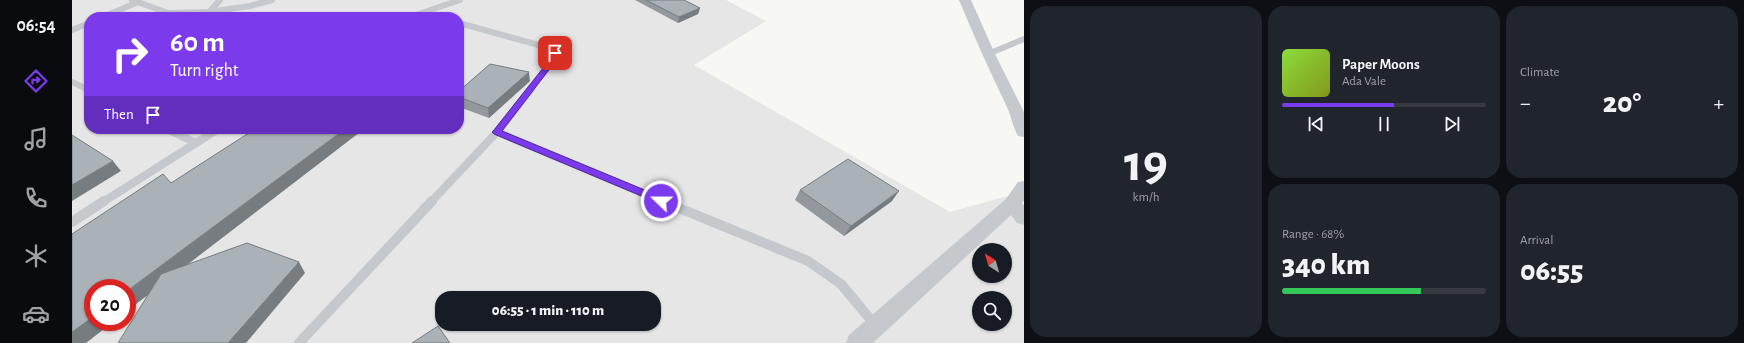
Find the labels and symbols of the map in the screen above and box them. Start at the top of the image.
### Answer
pin [538,36,572,70]
position arrow [640,180,682,222]
north arrow [972,243,1012,283]
speed limit sign: 20 [84,279,136,331]

